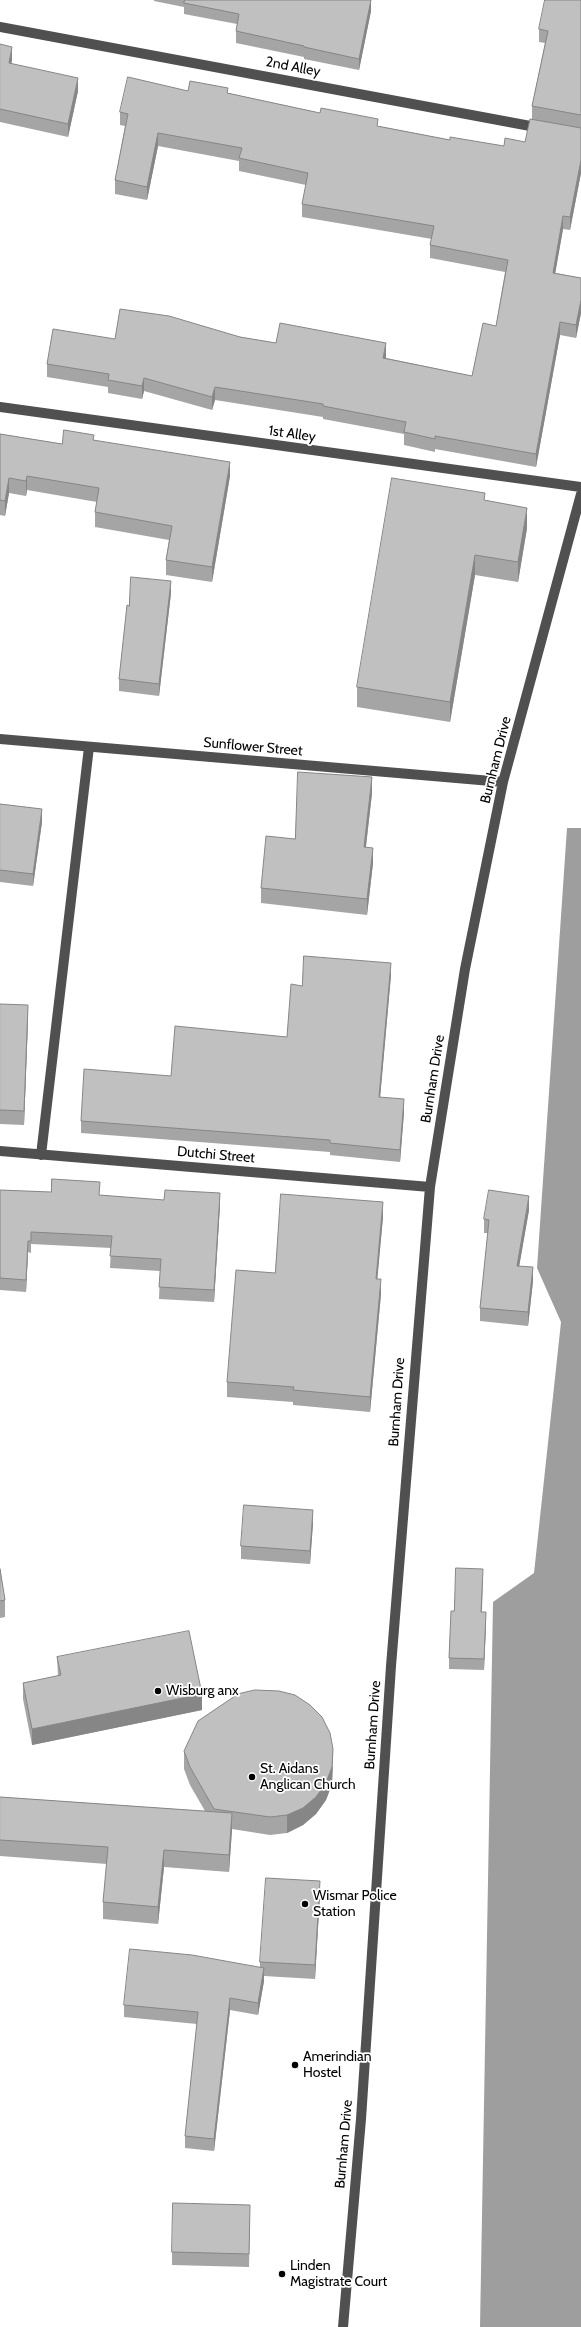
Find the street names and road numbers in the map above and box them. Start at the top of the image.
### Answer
street label: 2nd Alley [264,53,322,81]
street label: 1st Alley [267,422,317,446]
street label: Burnham Drive [477,715,515,805]
street label: Sunflower Street [203,734,303,760]
street label: Burnham Drive [418,1034,448,1124]
street label: Dutchi Street [176,1143,256,1167]
street label: Burnham Drive [386,1357,408,1447]
street label: Burnham Drive [362,1680,384,1770]
street label: Burnham Drive [332,2099,356,2189]

